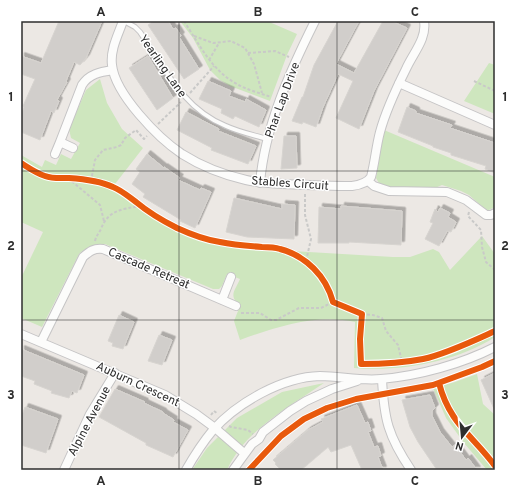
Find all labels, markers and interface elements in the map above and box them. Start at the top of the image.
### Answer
text: A [96,5,106,21]
text: B [254,5,263,21]
text: C [411,5,419,21]
street label: Yearling Lane [135,32,190,101]
street label: Phar Lap Drive [262,60,304,140]
text: 1 [8,90,14,106]
text: 1 [502,90,508,106]
street label: Stables Circuit [251,173,329,195]
text: 2 [7,239,15,255]
text: 2 [501,239,509,255]
street label: Cascade Retreat [105,244,192,293]
street label: Auburn Crescent [93,359,182,411]
street label: Alpine Avenue [65,384,115,459]
text: 3 [7,388,15,404]
text: 3 [501,388,509,404]
north arrow [442,417,482,457]
text: N [454,438,465,453]
text: A [96,474,106,490]
text: B [254,474,263,490]
text: C [411,474,419,490]

